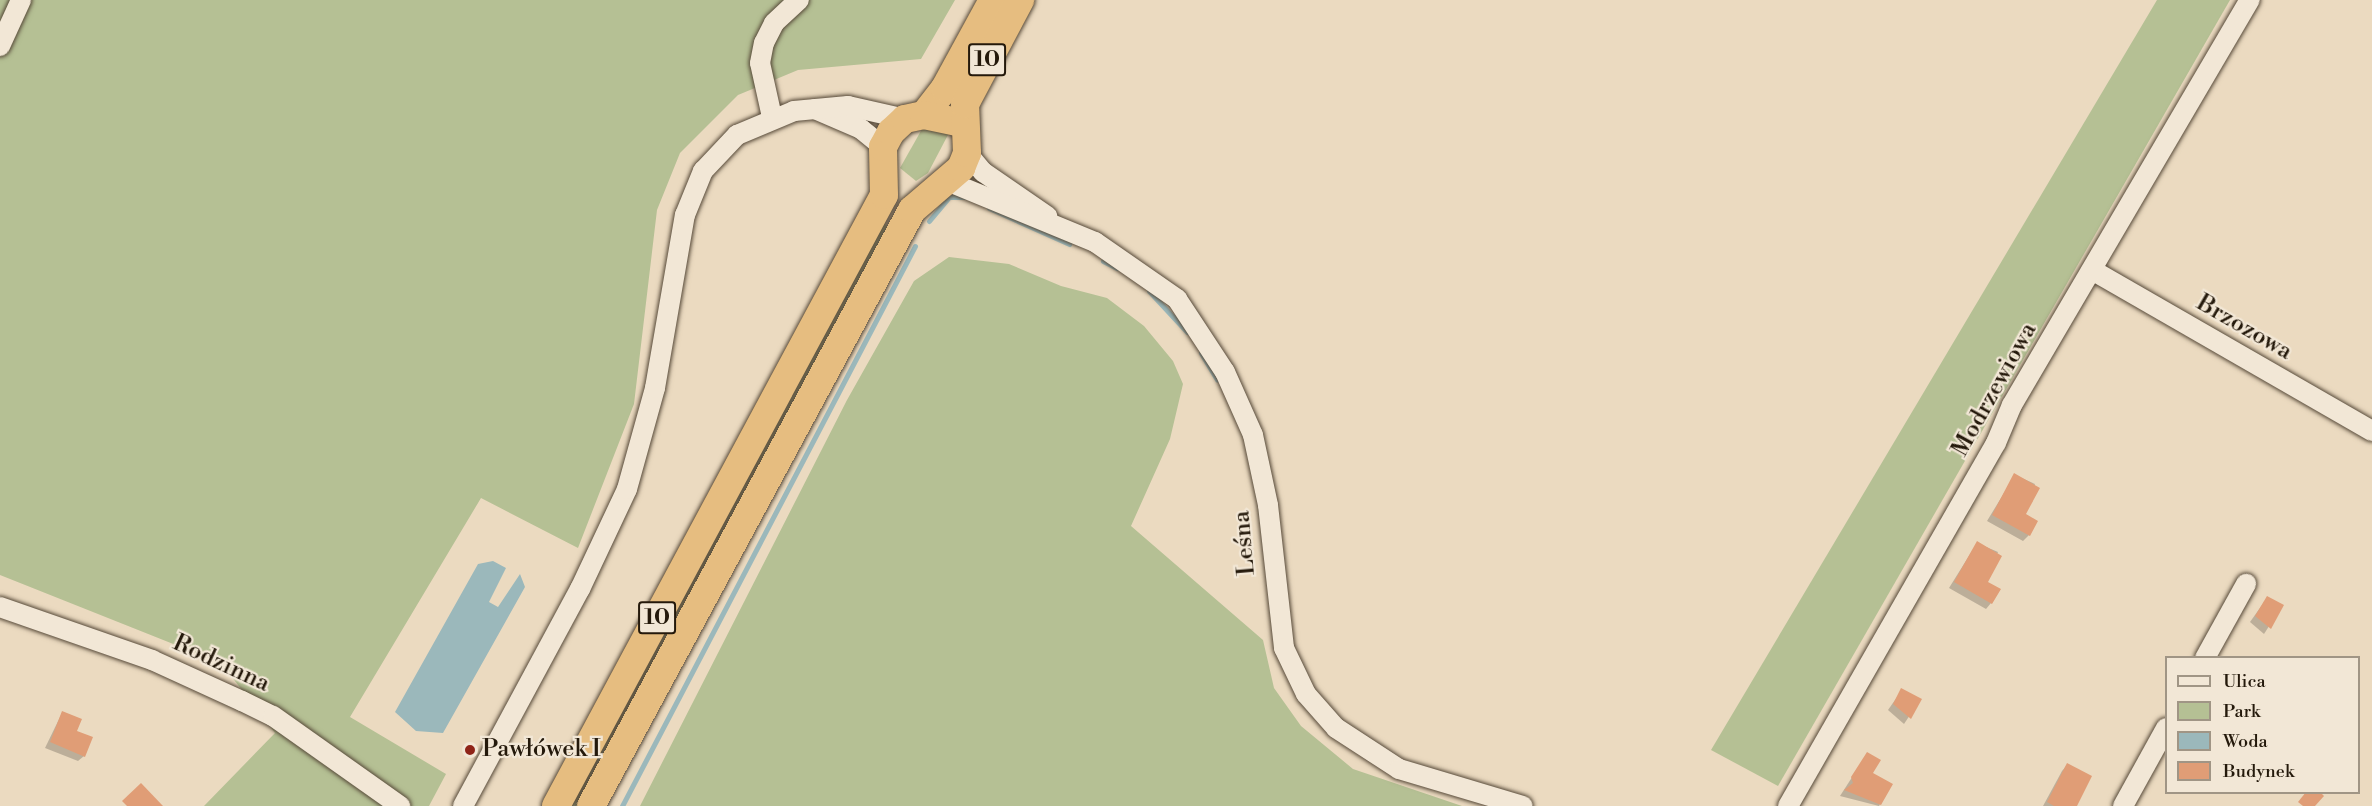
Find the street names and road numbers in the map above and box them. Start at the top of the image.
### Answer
road number: 10 [968,41,1006,79]
street label: Brzozowa [2191,289,2297,367]
street label: Modrzewiowa [1946,318,2044,462]
street label: Leśna [1228,509,1262,577]
road number: 10 [638,599,676,637]
street label: Rodzinna [168,629,274,699]

